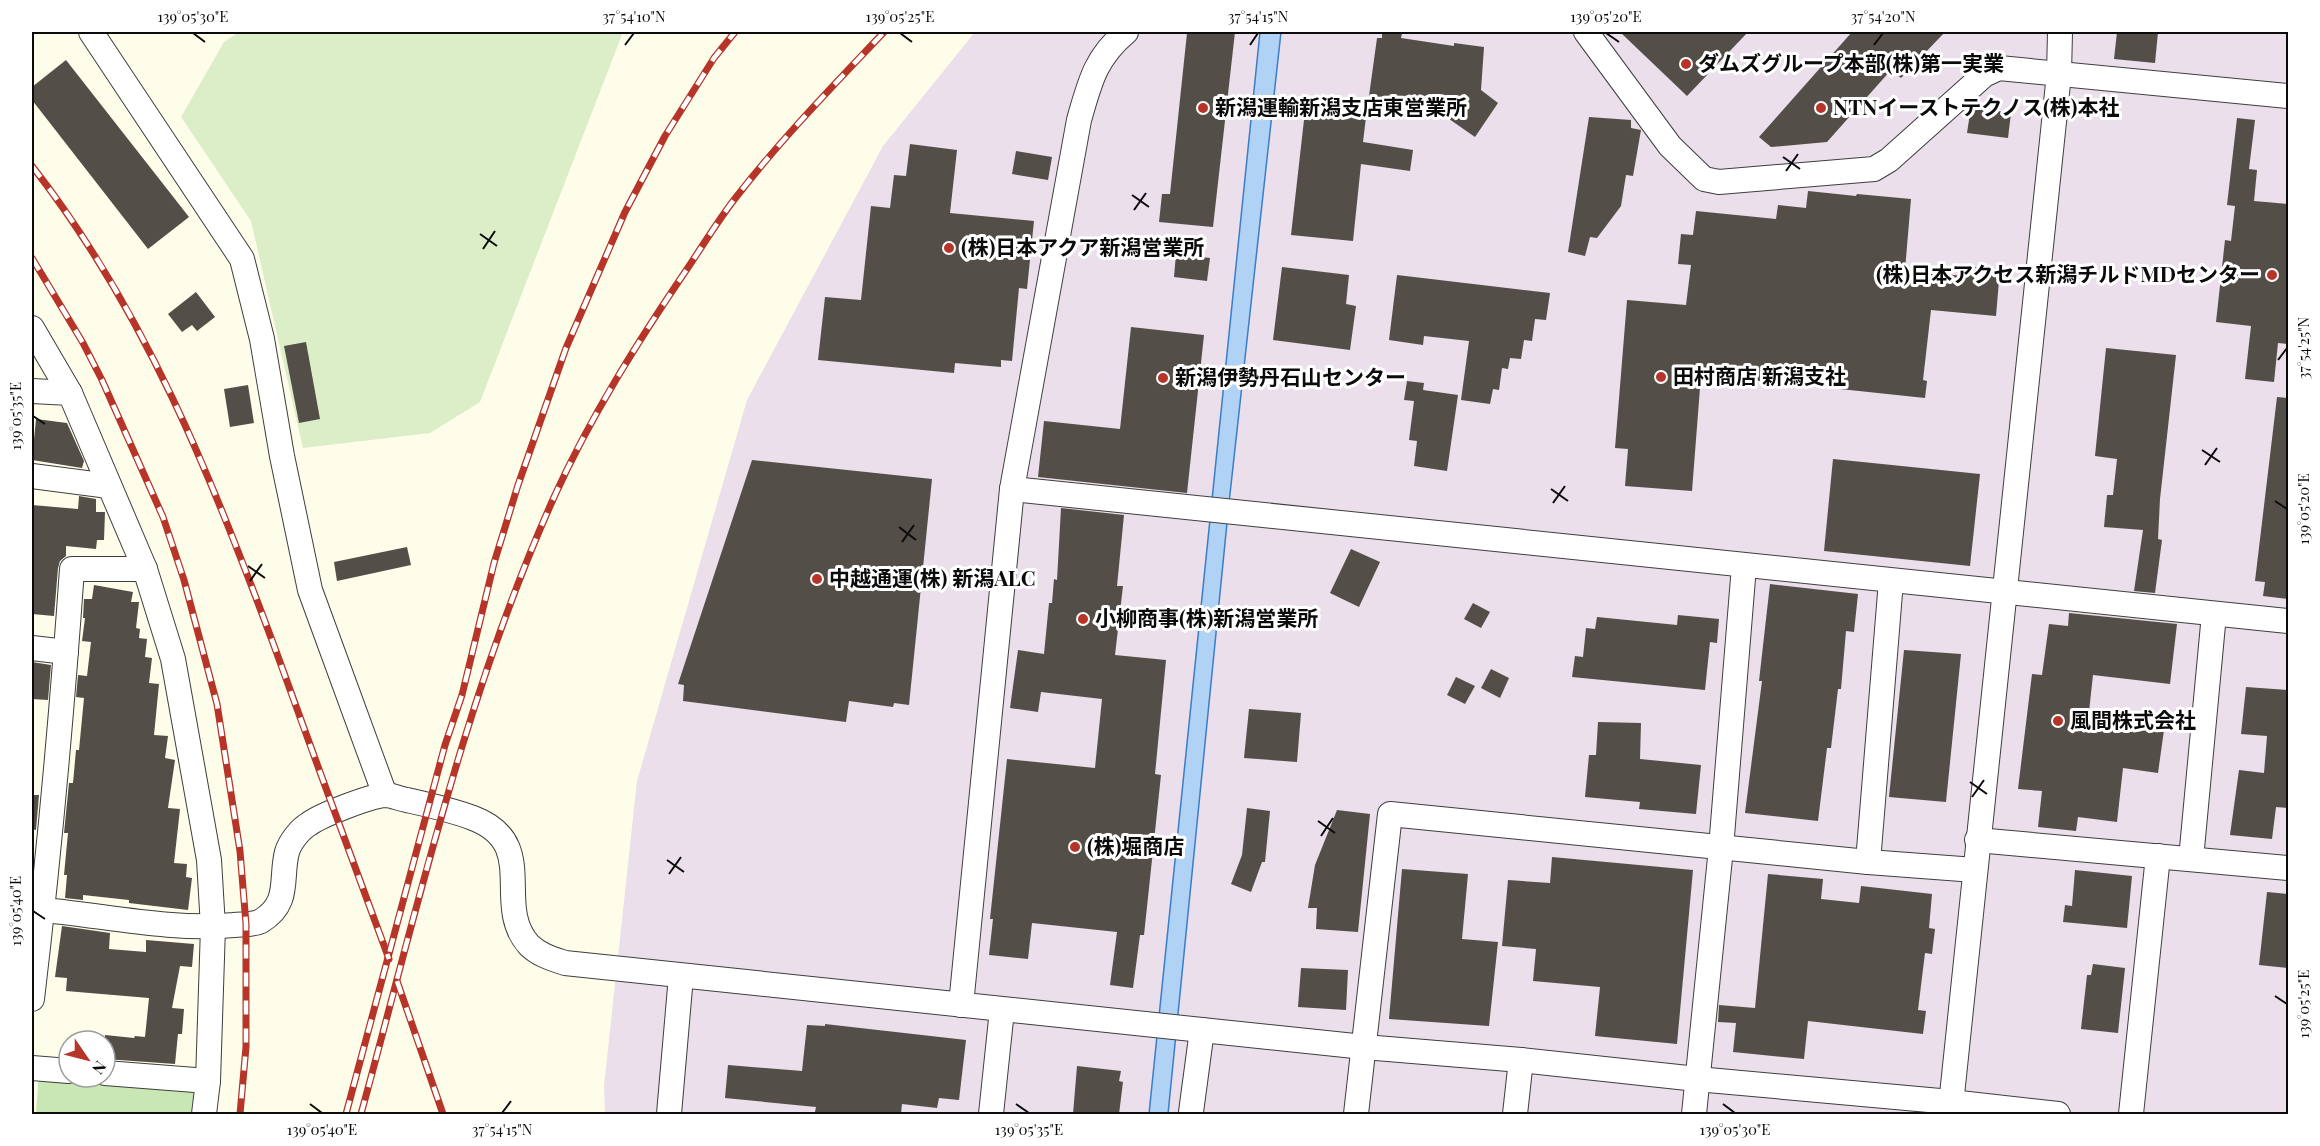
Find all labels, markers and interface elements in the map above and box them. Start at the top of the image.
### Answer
text: 139°05'30"E [158,6,228,26]
text: 37°54'10"N [602,6,666,26]
text: 139°05'25"E [866,6,934,26]
text: 37°54'15"N [1228,6,1289,26]
text: 139°05'20"E [1570,6,1642,26]
text: 37°54'20"N [1851,6,1916,26]
place label: ダムズグループ本部(株)第一実業 [1698,48,2004,76]
marker: ダムズグループ本部(株)第一実業 [1679,57,1693,71]
place label: 新潟運輸新潟支店東営業所 [1215,92,1467,120]
place label: NTNイーストテクノス(株)本社 [1833,92,2119,120]
marker: 新潟運輸新潟支店東営業所 [1196,101,1210,115]
marker: NTNイーストテクノス(株)本社 [1814,101,1828,115]
place label: (株)日本アクア新潟営業所 [961,232,1204,260]
marker: (株)日本アクア新潟営業所 [942,241,956,255]
place label: (株)日本アクセス新潟チルドMDセンター [1876,259,2260,287]
marker: (株)日本アクセス新潟チルドMDセンター [2265,268,2279,282]
text: 37°54'25"N [2293,316,2313,379]
place label: 田村商店 新潟支社 [1673,361,1846,389]
place label: 新潟伊勢丹石山センター [1175,362,1406,390]
marker: 田村商店 新潟支社 [1654,370,1668,384]
marker: 新潟伊勢丹石山センター [1156,371,1170,385]
text: 139°05'35"E [5,382,25,450]
text: 139°05'20"E [2293,473,2313,545]
place label: 中越通運(株) 新潟ALC [829,563,1035,591]
marker: 中越通運(株) 新潟ALC [810,572,824,586]
place label: 小柳商事(株)新潟営業所 [1095,603,1318,631]
marker: 小柳商事(株)新潟営業所 [1076,612,1090,626]
place label: 風間株式会社 [2070,705,2196,733]
marker: 風間株式会社 [2051,714,2065,728]
place label: (株)堀商店 [1087,831,1184,859]
marker: (株)堀商店 [1068,840,1082,854]
text: 139°05'40"E [5,876,25,946]
text: 139°05'25"E [2293,970,2313,1038]
north arrow [57,1029,117,1089]
text: N [88,1057,112,1079]
text: 139°05'40"E [287,1119,357,1139]
text: 37°54'15"N [472,1119,533,1139]
text: 139°05'35"E [995,1119,1063,1139]
text: 139°05'30"E [1700,1119,1770,1139]

